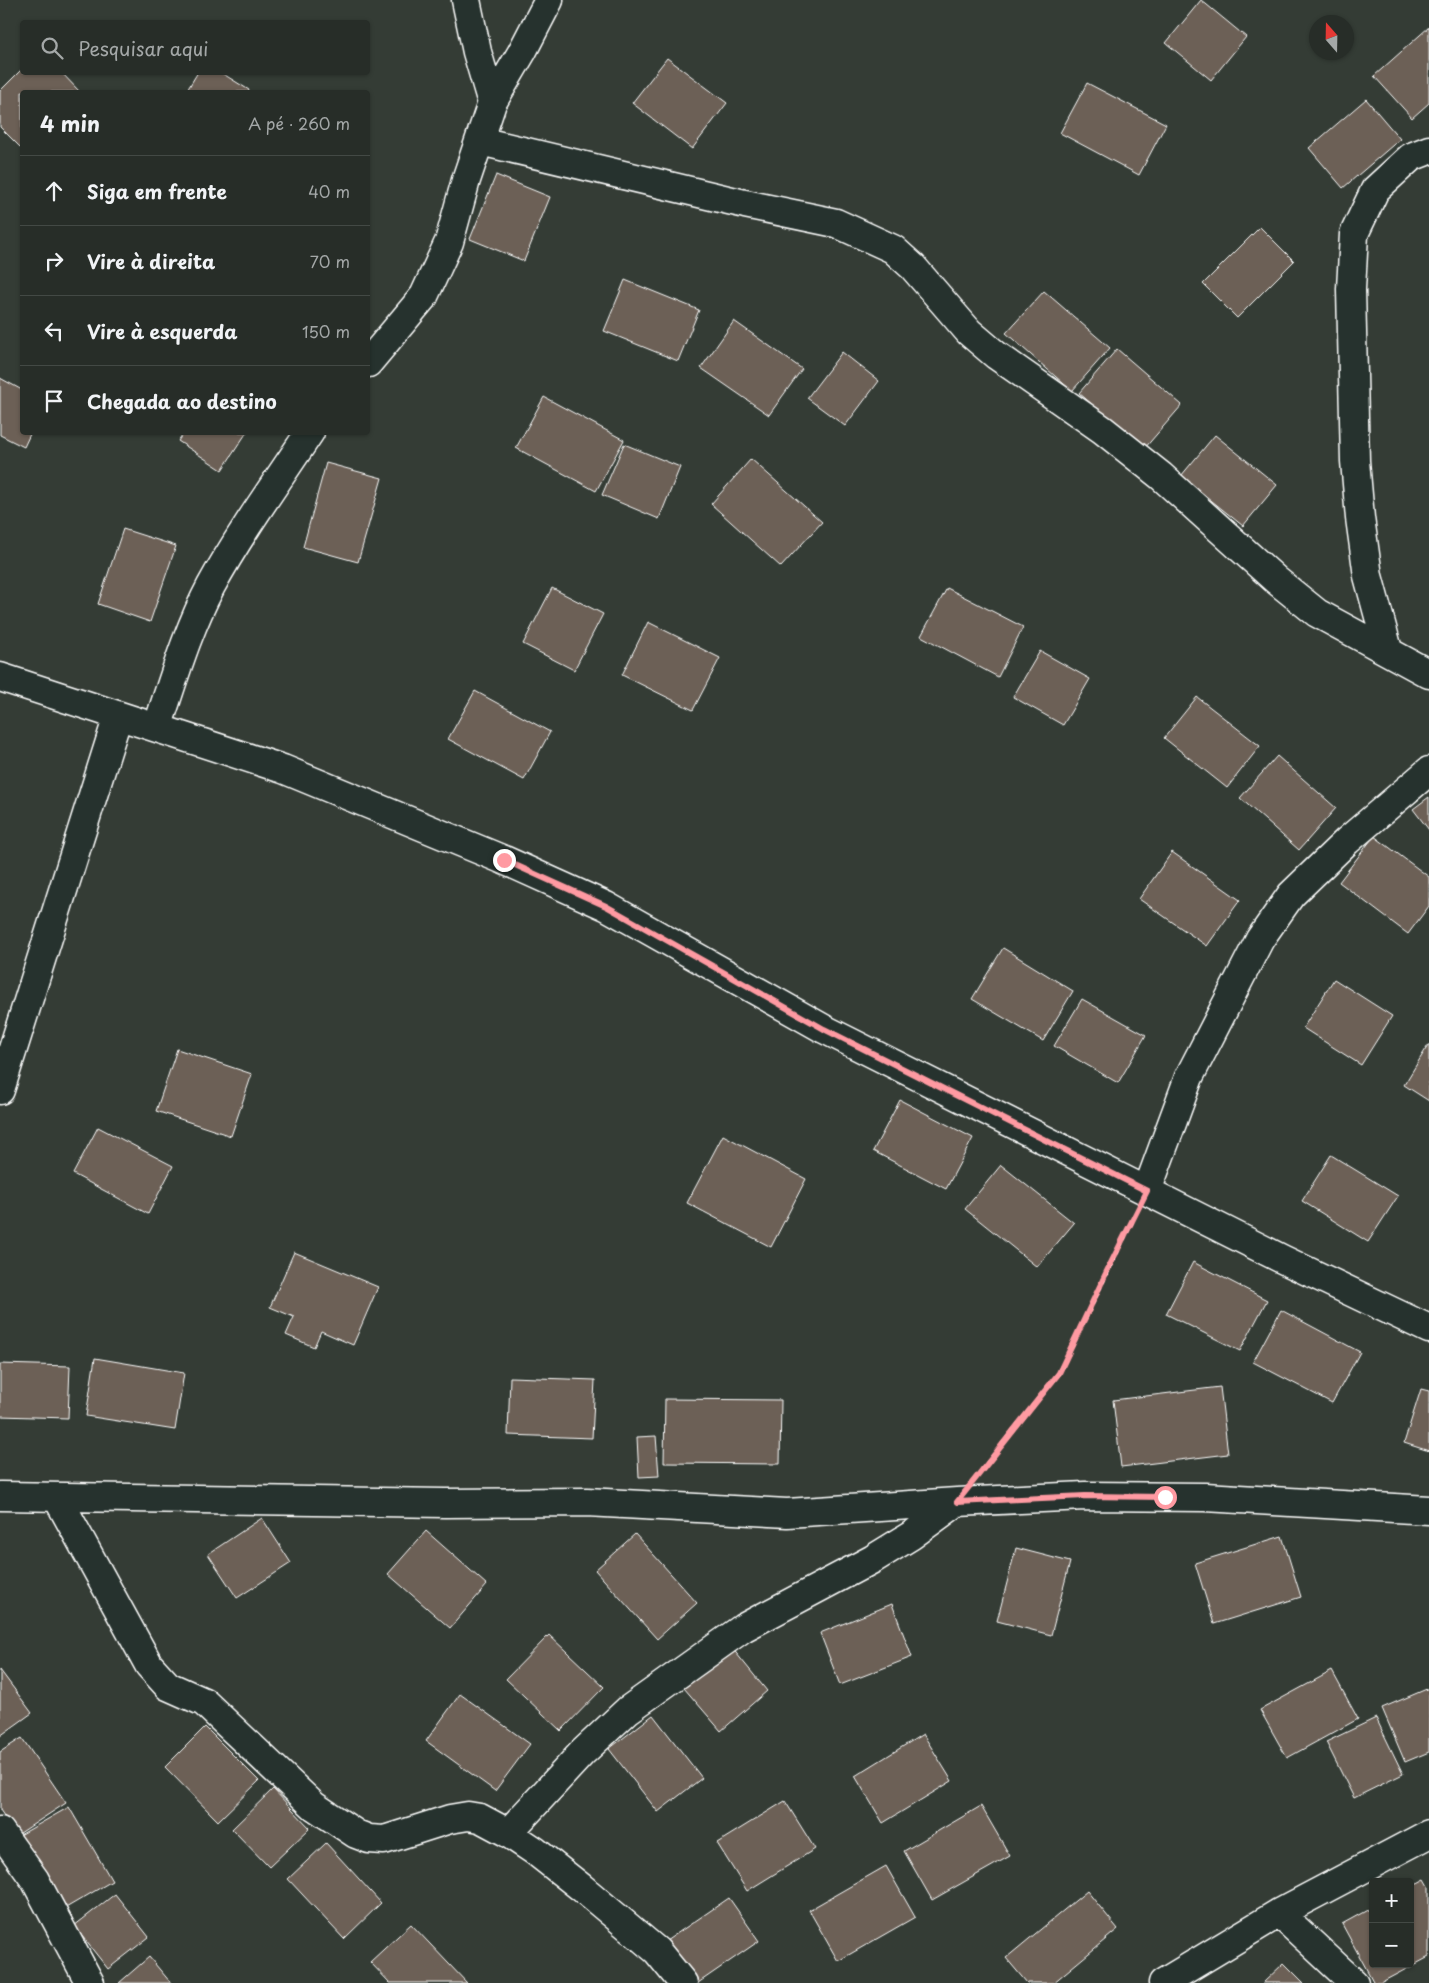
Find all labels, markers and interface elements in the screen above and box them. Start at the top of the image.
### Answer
north arrow [1309,15,1354,60]
search box [20,20,370,75]
icon: search [38,34,66,62]
text: Pesquisar aqui [78,34,208,62]
text: 4 min [40,107,100,139]
text: A pé · 260 m [248,111,350,135]
icon: ahead [40,177,68,205]
text: Siga em frente [87,177,227,205]
text: 40 m [308,179,350,203]
icon: right [40,247,68,275]
text: Vire à direita [87,247,215,275]
text: 70 m [310,249,350,273]
icon: left [40,317,68,345]
text: Vire à esquerda [87,317,238,345]
text: 150 m [302,319,350,343]
icon: arrive [40,387,68,415]
text: Chegada ao destino [87,387,277,415]
route end [493,849,516,872]
route start [1154,1486,1177,1509]
map controls [1369,1878,1414,1968]
button: + [1369,1878,1414,1923]
button: − [1369,1923,1414,1968]

